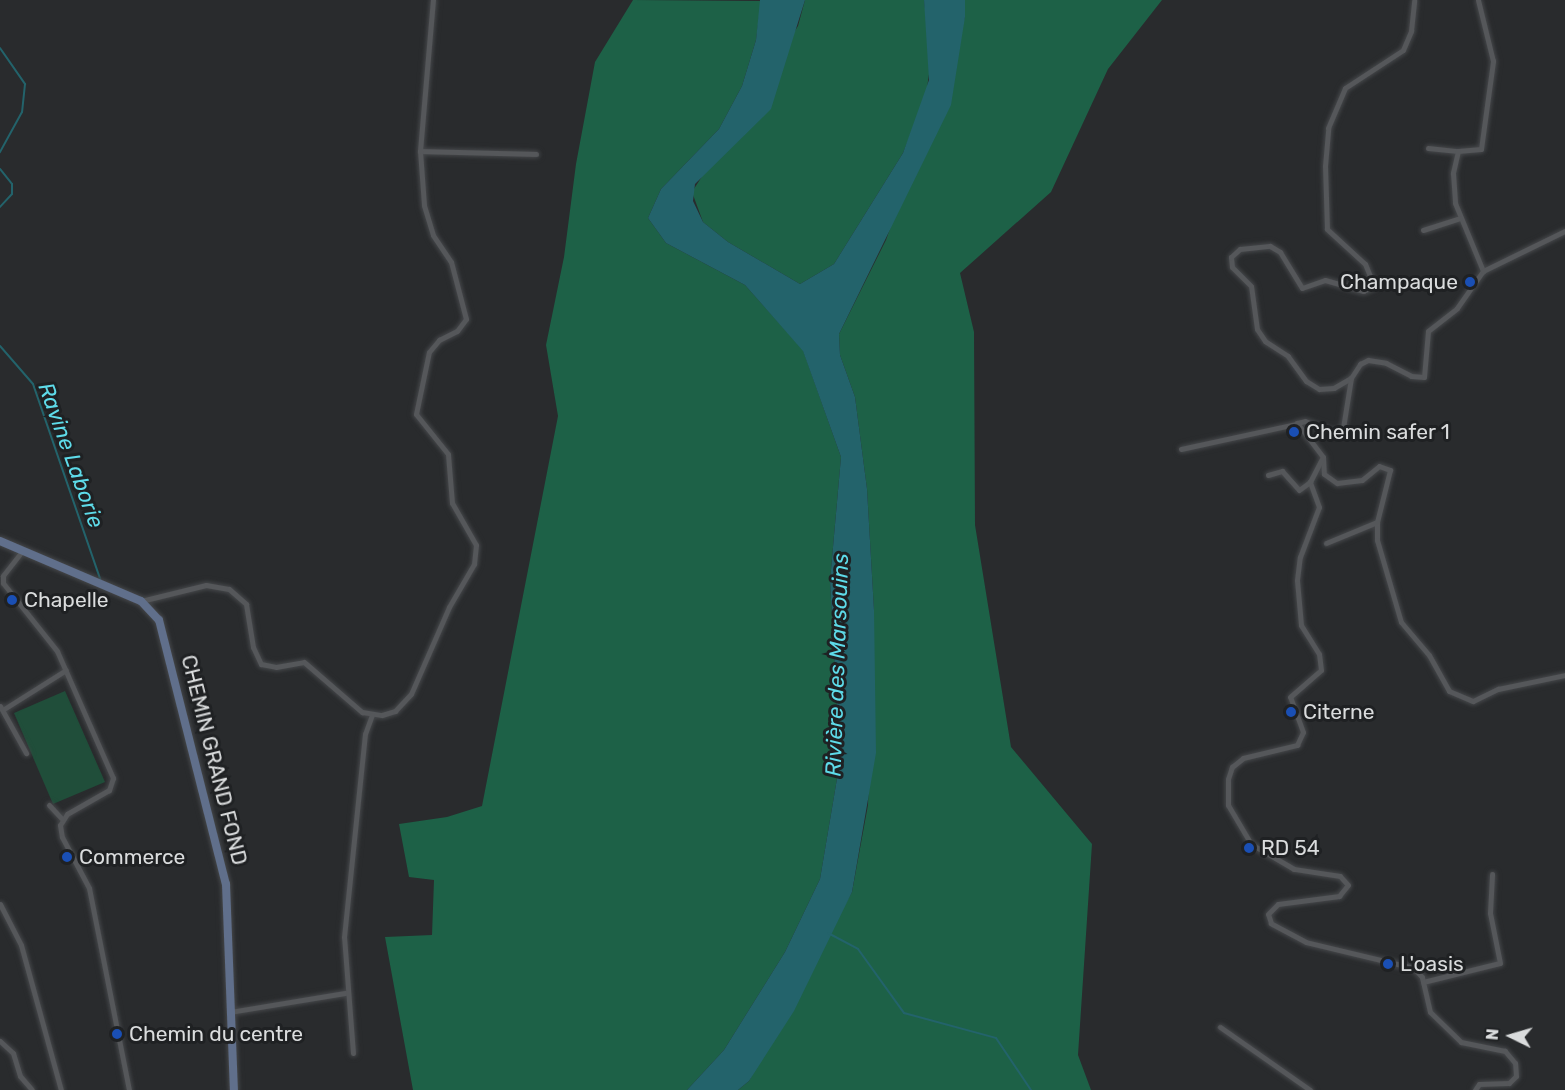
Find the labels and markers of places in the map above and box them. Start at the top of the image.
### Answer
place label: Champaque [1340,269,1458,295]
marker: Champaque [1463,275,1477,289]
place label: Chemin safer 1 [1306,419,1450,445]
marker: Chemin safer 1 [1287,425,1301,439]
place label: Chapelle [24,587,109,613]
marker: Chapelle [5,593,19,607]
place label: Citerne [1303,699,1375,725]
marker: Citerne [1284,705,1298,719]
place label: RD 54 [1261,835,1320,861]
marker: RD 54 [1242,841,1256,855]
place label: Commerce [79,844,185,870]
marker: Commerce [60,850,74,864]
place label: L'oasis [1400,951,1464,977]
marker: L'oasis [1381,957,1395,971]
place label: Chemin du centre [129,1021,303,1047]
marker: Chemin du centre [110,1027,124,1041]

